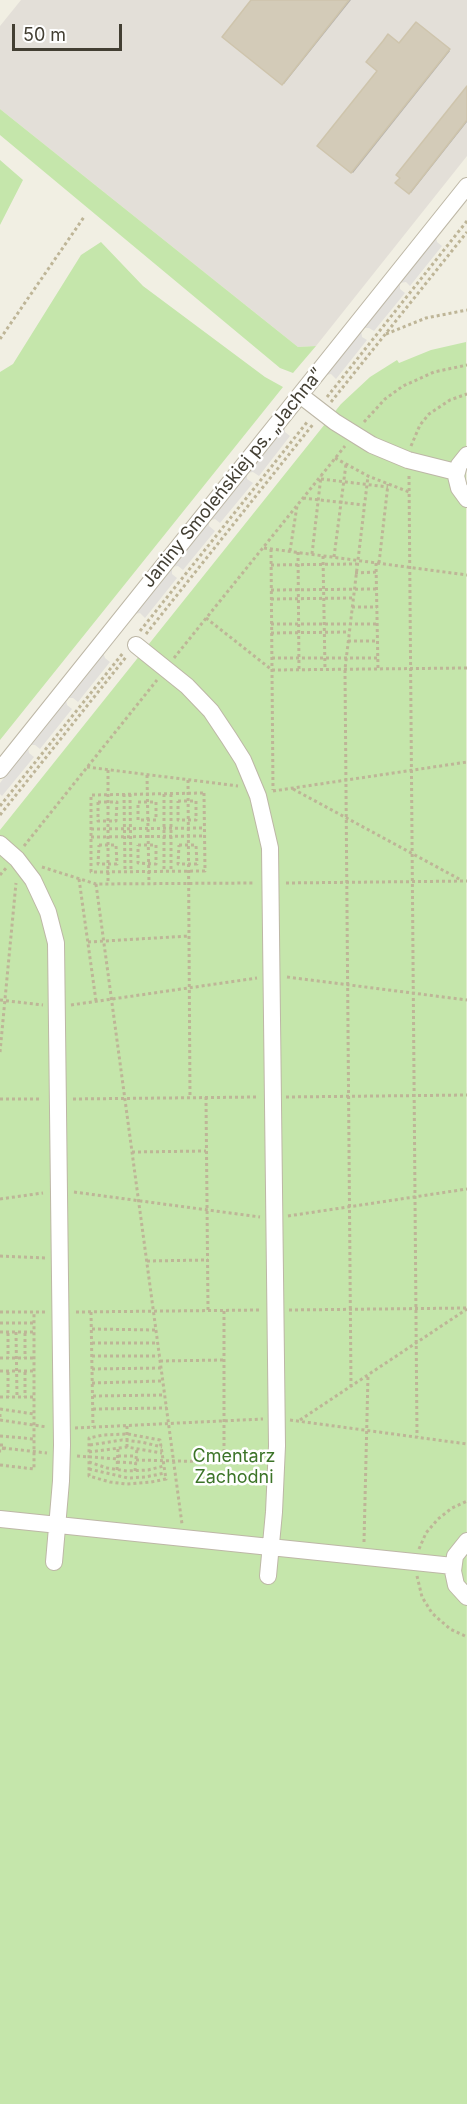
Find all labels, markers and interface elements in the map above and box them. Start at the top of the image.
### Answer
scale bar [15,12,124,50]
text: 50 m [23,24,66,45]
street label: Janiny Smoleńskiej ps. „Jachna” [138,364,328,592]
park label: Cmentarz Zachodni [193,1446,275,1488]

